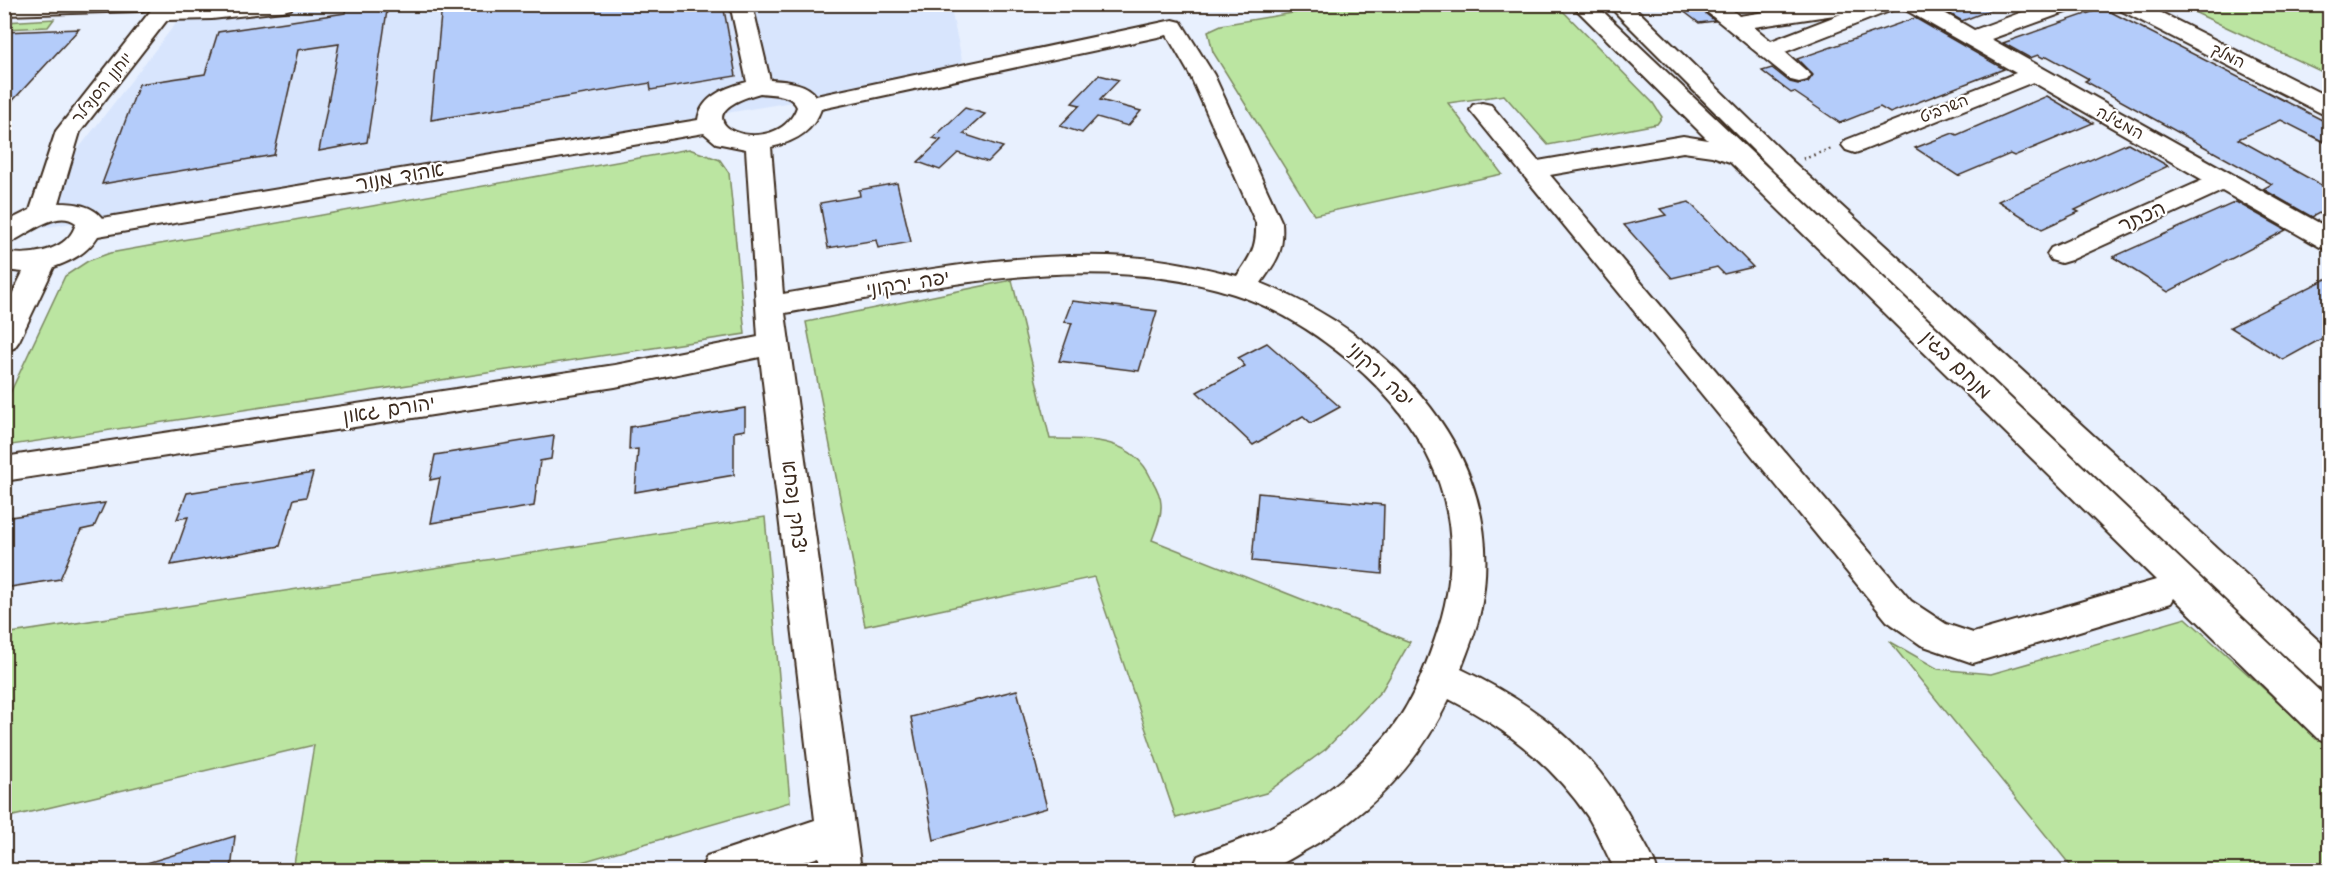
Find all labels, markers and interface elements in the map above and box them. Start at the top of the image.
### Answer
street label: המלך [2207,38,2249,74]
street label: יוחנן הסנדלר [67,48,137,128]
street label: השרביט [1916,89,1972,129]
street label: המגילה [2092,101,2148,145]
street label: אהוד מנור [354,155,446,199]
street label: הכתר [2114,194,2170,240]
street label: יפה ירקוני [864,264,952,304]
street label: מנחם בגין [1914,324,1998,406]
street label: יפה ירקוני [1340,336,1420,414]
street label: יהורם גאון [341,389,437,431]
street label: יצחק נפחא [774,459,814,555]

